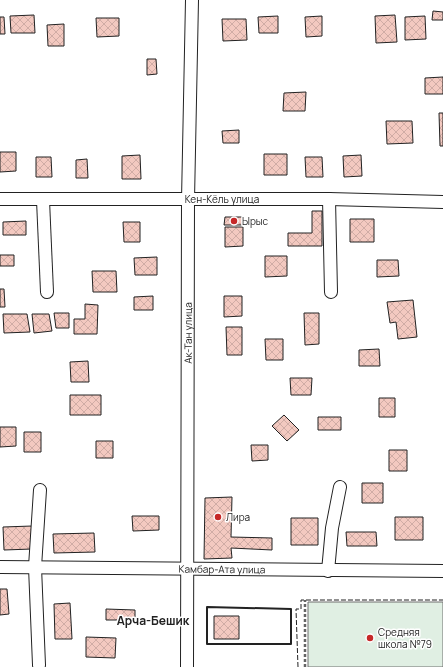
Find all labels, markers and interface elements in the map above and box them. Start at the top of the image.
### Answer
street label: Кен-Кёль улица [185,192,259,206]
place label: Ырыс [242,214,268,228]
marker: Ырыс [229,216,239,226]
street label: Ак-Тан улица [181,302,195,364]
place label: Лира [226,510,250,524]
marker: Лира [213,512,223,522]
street label: Камбар-Ата улица [178,562,265,576]
district label: Арча-Бешик [117,612,190,629]
place label: Средняя школа №79 [378,625,432,651]
marker: Средняя школа №79 [365,633,375,643]

